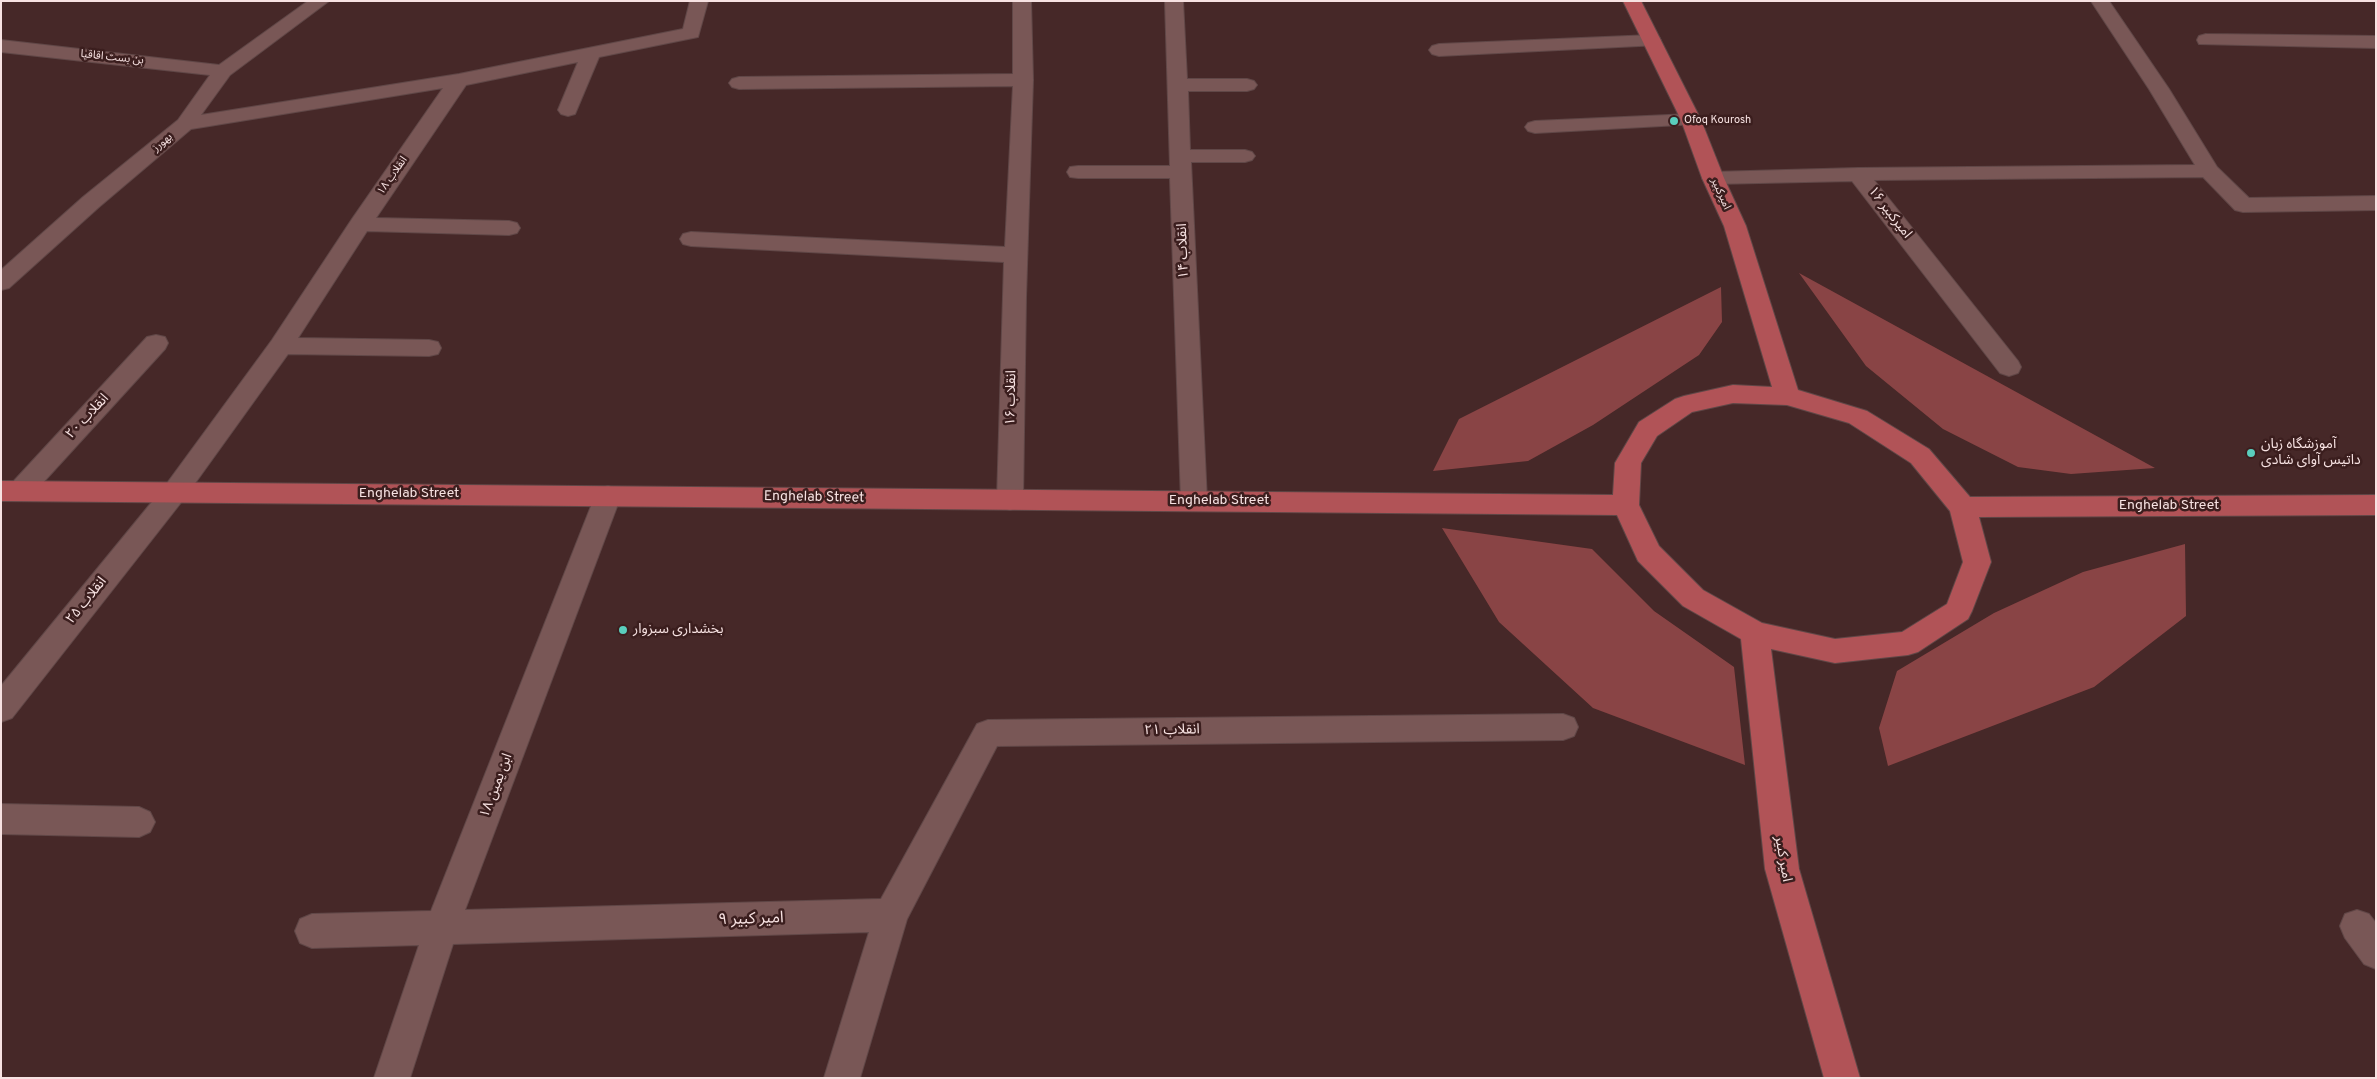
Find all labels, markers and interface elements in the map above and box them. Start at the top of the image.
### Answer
street label: بن بست اقاقیا [80,48,144,68]
place label: Ofoq Kourosh [1684,114,1751,128]
marker: Ofoq Kourosh [1668,115,1680,127]
street label: بهورز [150,131,176,155]
street label: انقلاب ۱۸ [375,154,411,198]
street label: امیرکبیر [1707,176,1733,212]
street label: امیرکبیر ۱۶ [1863,184,1915,242]
street label: انقلاب ۱۴ [1175,223,1193,279]
street label: انقلاب ۱۶ [1003,370,1021,426]
street label: انقلاب ۲۰ [63,391,113,443]
place label: آموزشگاه زبان داتیس آوای شادی [2261,437,2361,470]
marker: آموزشگاه زبان داتیس آوای شادی [2245,447,2257,459]
street label: Enghelab Street [359,486,459,502]
street label: Enghelab Street [764,489,864,507]
street label: Enghelab Street [1169,493,1269,509]
street label: Enghelab Street [2119,498,2219,514]
street label: انقلاب ۲۵ [63,574,111,628]
place label: بخشداری سبزوار [633,622,723,638]
marker: بخشداری سبزوار [617,624,629,636]
street label: انقلاب ۲۱ [1144,722,1200,740]
street label: ابن یمین ۱۸ [477,751,517,821]
street label: امیر کبیر [1770,835,1794,883]
street label: امیر کبیر ۹ [718,909,784,931]

